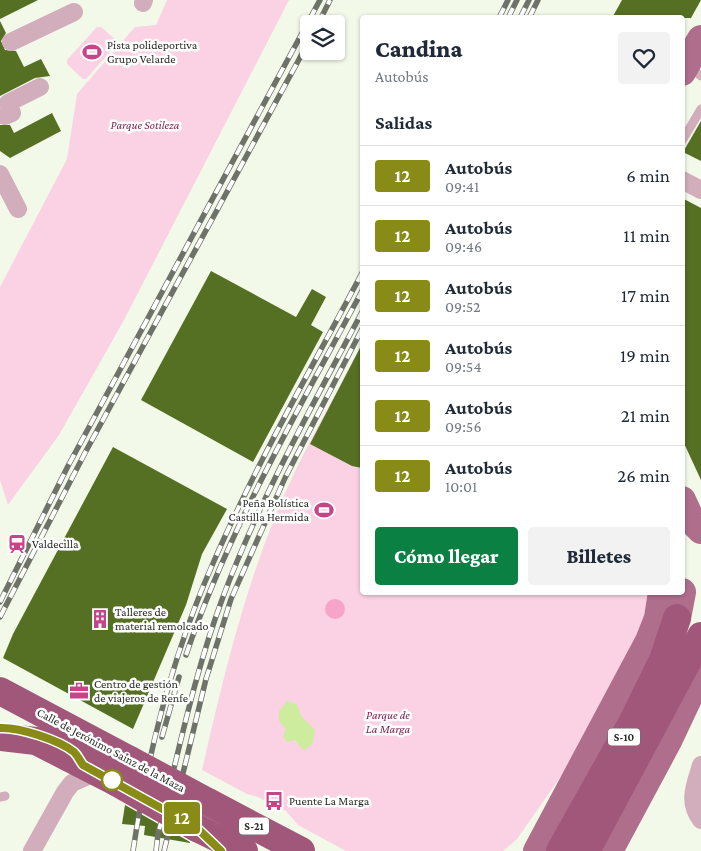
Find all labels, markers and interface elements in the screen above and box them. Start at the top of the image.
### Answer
map controls [300,15,345,60]
button: layers [300,15,345,60]
button: heart [618,32,670,84]
text: Candina [375,35,462,62]
place label: Pista polideportiva Grupo Velarde [107,38,198,66]
sports icon: Pista polideportiva Grupo Velarde [81,41,103,63]
text: Autobús [375,68,429,85]
text: Salidas [375,112,432,133]
park label: Parque Sotileza [111,118,180,132]
text: Autobús [445,157,512,178]
text: 6 min [626,165,670,186]
text: 12 [395,166,410,186]
text: 09:41 [445,178,479,195]
text: Autobús [445,217,512,238]
text: 11 min [623,225,670,246]
text: 12 [395,226,410,246]
text: 09:46 [445,238,482,255]
text: Autobús [445,277,512,298]
text: 17 min [621,285,670,306]
text: 12 [395,286,410,306]
text: 09:52 [445,298,481,315]
text: Autobús [445,337,512,358]
text: 19 min [620,345,670,366]
text: 12 [395,346,410,366]
text: 09:54 [445,358,482,375]
text: Autobús [445,397,512,418]
text: 21 min [621,405,670,426]
text: 12 [395,406,410,426]
text: 09:56 [445,418,482,435]
text: Autobús [445,457,512,478]
text: 26 min [617,465,670,486]
text: 12 [395,466,410,486]
text: 10:01 [445,478,477,495]
place label: Peña Bolística Castilla Hermida [228,496,309,524]
sports icon: Peña Bolística Castilla Hermida [313,499,335,521]
button: Cómo llegar [375,527,518,585]
button: Billetes [528,527,670,585]
station icon: Valdecilla [6,533,28,555]
place label: Valdecilla [32,537,79,551]
place label: Talleres de material remolcado [115,605,209,633]
building icon: Talleres de material remolcado [89,608,111,630]
place label: Centro de gestión de viajeros de Renfe [94,677,188,705]
office icon: Centro de gestión de viajeros de Renfe [68,680,90,702]
street label: Calle de Jerónimo Sainz de la Maza [35,705,188,795]
park label: Parque de La Marga [366,708,411,736]
road number: S-10 [608,729,640,746]
unlabelled marker [101,769,123,791]
bus stop icon: Puente La Marga [263,790,285,812]
place label: Puente La Marga [289,794,370,808]
line badge: 12 [160,802,204,834]
text: 12 [174,808,190,828]
road number: S-21 [239,818,269,834]

